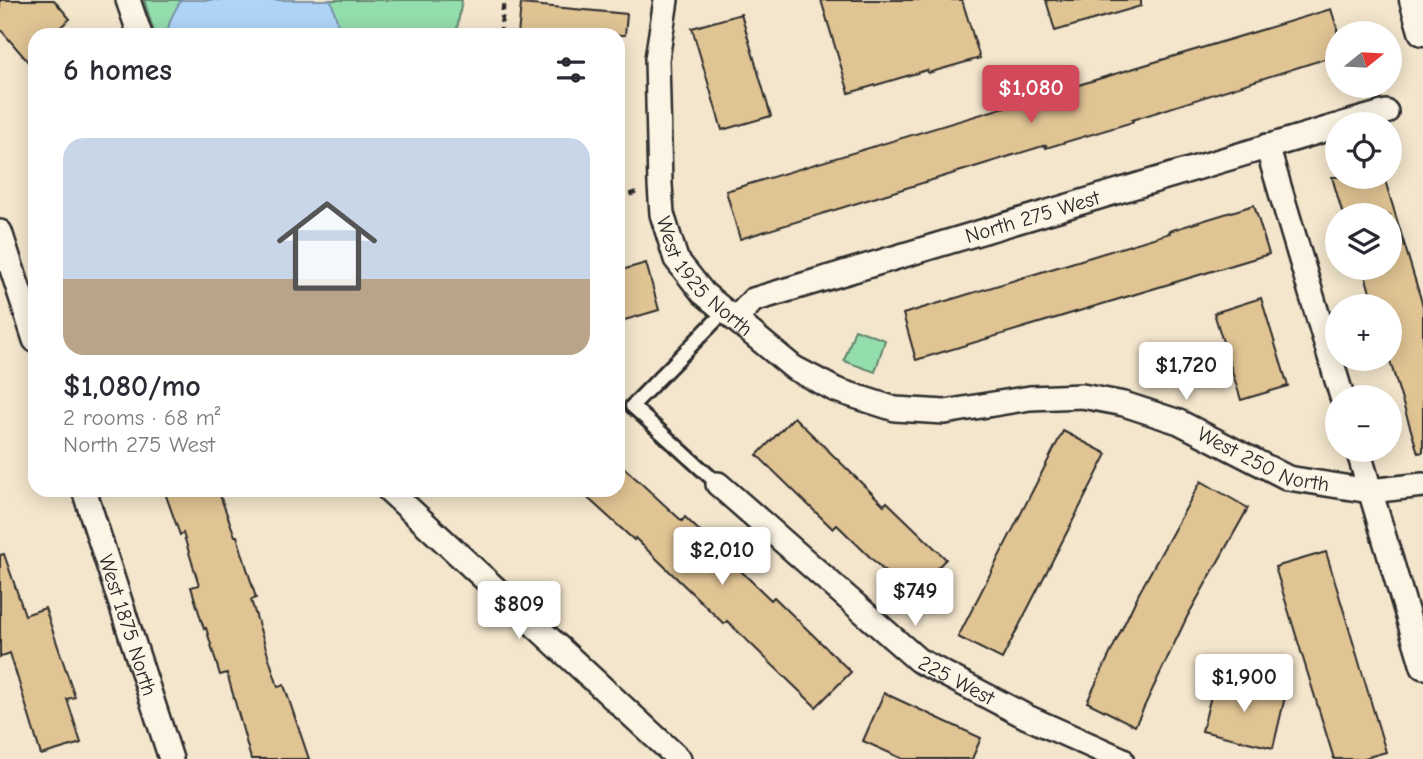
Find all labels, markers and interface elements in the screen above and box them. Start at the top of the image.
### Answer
north arrow [1325,21,1402,98]
map controls [1325,21,1402,462]
icon: filters [552,51,590,89]
text: 6 homes [63,53,172,88]
pin: $1,080 [974,66,1088,125]
text: $1,080 [998,74,1064,101]
button: locate [1325,112,1402,189]
icon: home [264,183,390,309]
street label: North 275 West [962,185,1103,248]
button: layers [1325,203,1402,280]
street label: West 1925 North [651,213,758,341]
button: + [1325,294,1402,371]
pin: $1,720 [1129,342,1243,402]
text: $1,720 [1155,351,1217,378]
text: $1,080/mo [63,369,201,404]
button: − [1325,385,1402,462]
text: 2 rooms · 68 m² [63,404,221,431]
street label: West 250 North [1194,422,1331,496]
text: North 275 West [63,431,215,458]
pin: $2,010 [665,528,779,587]
text: $2,010 [689,536,755,563]
street label: West 1875 North [94,551,162,699]
pin: $749 [874,568,956,628]
text: $749 [892,577,938,604]
pin: $809 [478,582,560,641]
text: $809 [494,590,544,617]
street label: 225 West [915,650,1000,710]
pin: $1,900 [1187,654,1301,714]
text: $1,900 [1211,663,1277,690]

